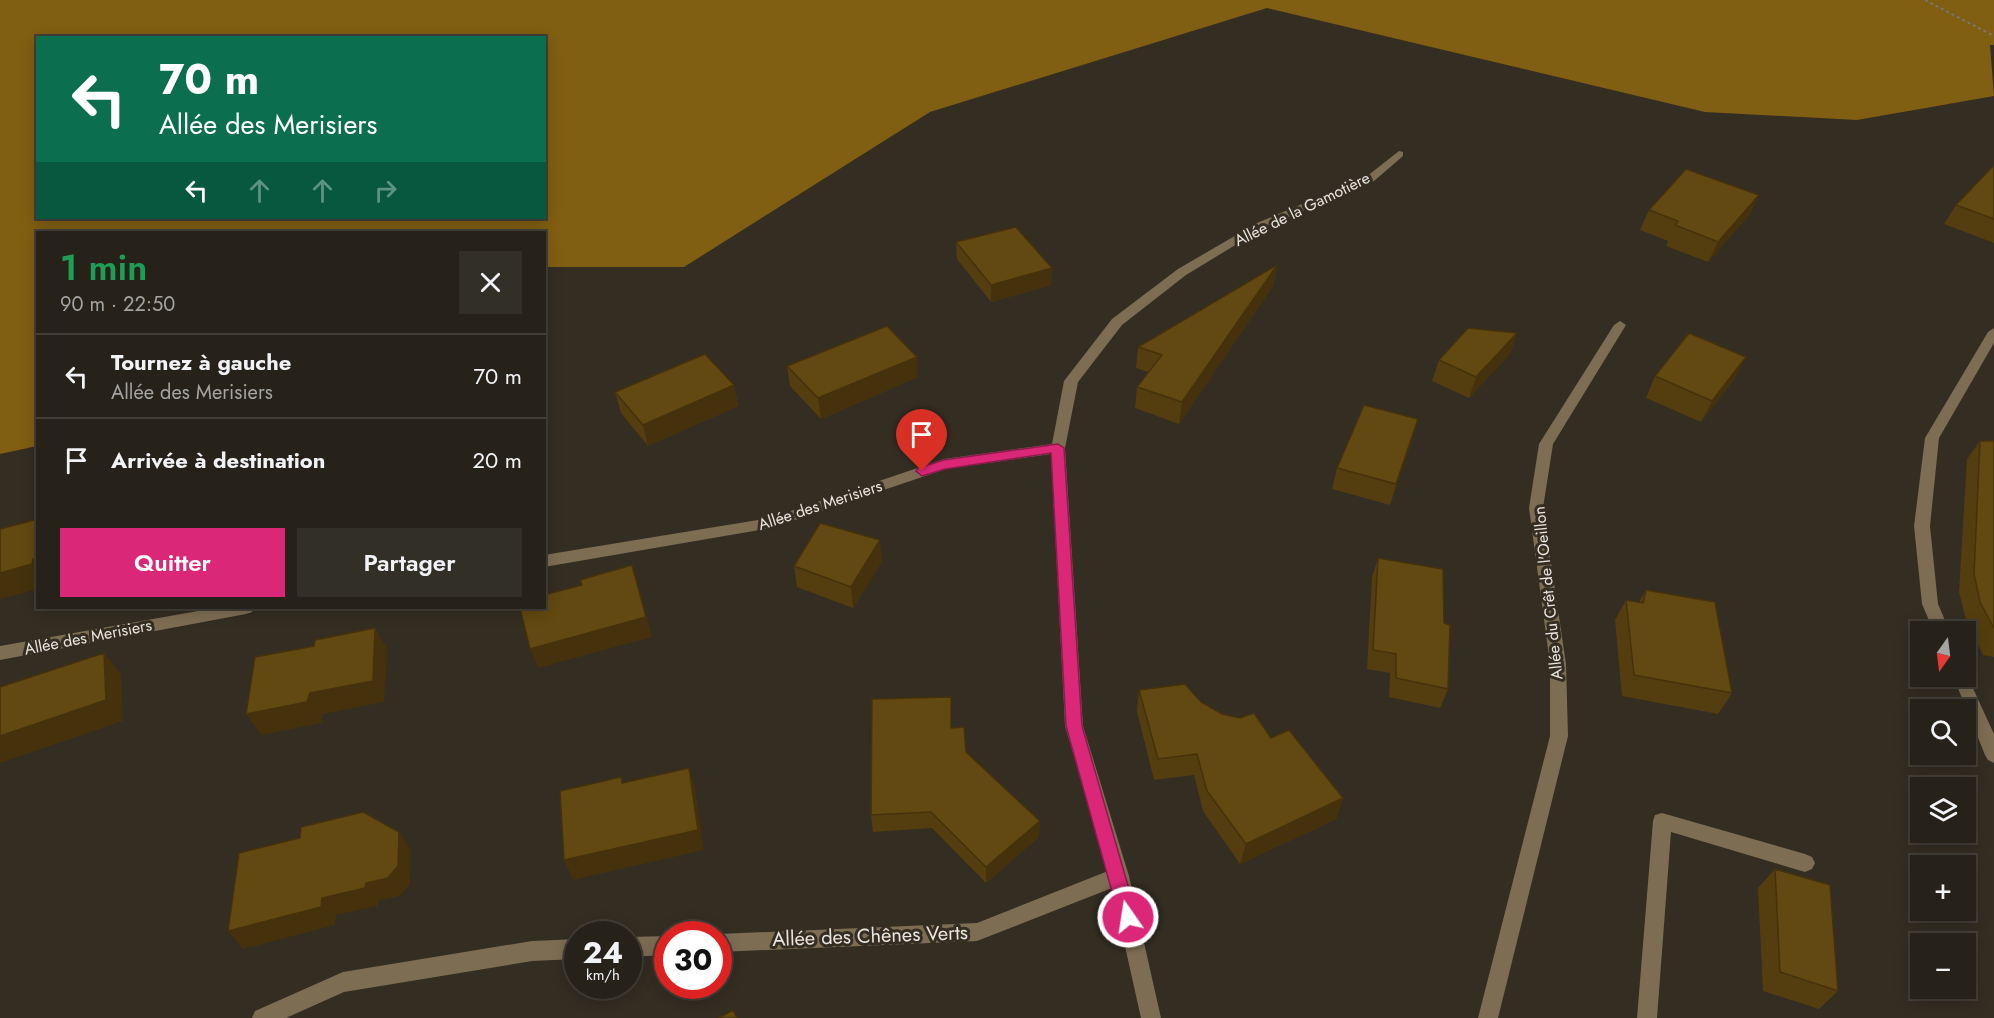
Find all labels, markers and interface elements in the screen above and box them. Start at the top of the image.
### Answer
text: 70 m [159,49,259,110]
icon: left [60,60,138,138]
text: Allée des Merisiers [159,105,377,144]
street label: Allée de la Gamotière [1230,166,1374,252]
icon: left [180,174,213,207]
icon: ahead [243,174,276,207]
icon: ahead [306,174,339,207]
icon: right [369,174,402,207]
text: 1 min [60,241,147,293]
button: close [459,251,522,314]
text: 90 m · 22:50 [60,290,175,319]
text: Tournez à gauche [111,346,291,378]
icon: left [60,360,93,393]
text: 70 m [473,360,522,392]
text: Allée des Merisiers [111,378,273,407]
pin [896,409,947,471]
icon: arrive [905,418,938,451]
icon: arrive [60,444,93,477]
text: Arrivée à destination [111,444,325,476]
text: 20 m [473,444,522,476]
street label: Allée des Merisiers [755,474,885,536]
street label: Allée du Crêt de l'Oeillon [1527,505,1569,681]
button: Quitter [60,528,285,597]
button: Partager [297,528,522,597]
street label: Allée des Merisiers [22,613,154,661]
north arrow [1910,621,1976,687]
map controls [1910,621,1976,999]
button: search [1910,699,1976,765]
button: layers [1910,777,1976,843]
button: + [1910,855,1976,921]
position arrow [1096,885,1160,949]
street label: Allée des Chênes Verts [772,918,968,954]
speed limit sign: 30 [654,921,732,999]
text: 24 [583,931,623,974]
button: − [1910,933,1976,999]
text: km/h [586,964,620,986]

